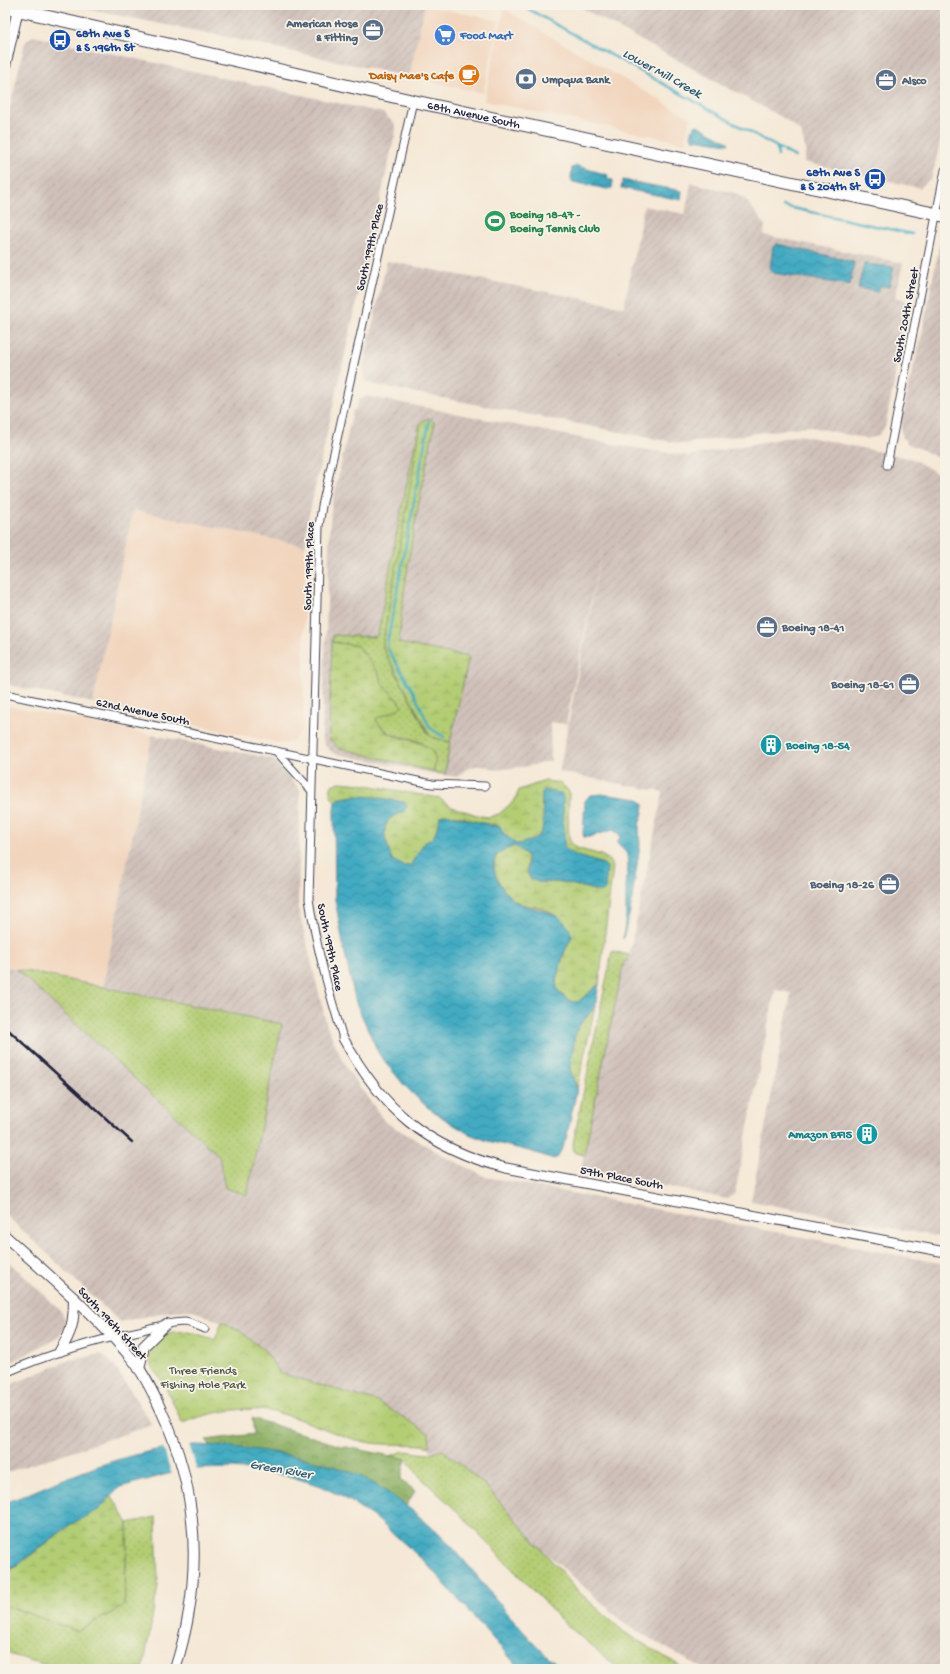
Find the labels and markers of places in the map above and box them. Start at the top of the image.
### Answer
office icon: American Hose & Fitting [360,17,386,43]
place label: American Hose & Fitting [285,18,359,46]
supermarket icon: Food Mart [432,22,458,48]
bus stop icon: 68th Ave S & S 196th St [47,27,73,53]
place label: 68th Ave S & S 196th St [76,28,135,56]
place label: Food Mart [459,30,514,44]
cafe icon: Daisy Mae's Cafe [456,62,482,88]
bank icon: Umpqua Bank [513,66,539,92]
office icon: Alsco [873,67,899,93]
place label: Daisy Mae's Cafe [368,70,455,84]
place label: Umpqua Bank [542,74,611,88]
place label: Alsco [901,75,927,89]
bus stop icon: 68th Ave S & S 204th St [862,166,888,192]
place label: 68th Ave S & S 204th St [800,167,861,195]
sports icon: Boeing 18-47 - Boeing Tennis Club [482,208,508,234]
place label: Boeing 18-47 - Boeing Tennis Club [509,209,600,237]
office icon: Boeing 18-41 [754,614,780,640]
place label: Boeing 18-41 [781,622,844,636]
office icon: Boeing 18-61 [896,671,922,697]
place label: Boeing 18-61 [830,679,894,693]
building icon: Boeing 18-54 [758,732,784,758]
place label: Boeing 18-54 [785,740,850,754]
office icon: Boeing 18-26 [876,871,902,897]
place label: Boeing 18-26 [809,879,875,893]
building icon: Amazon BFI5 [854,1121,880,1147]
place label: Amazon BFI5 [787,1129,853,1143]

